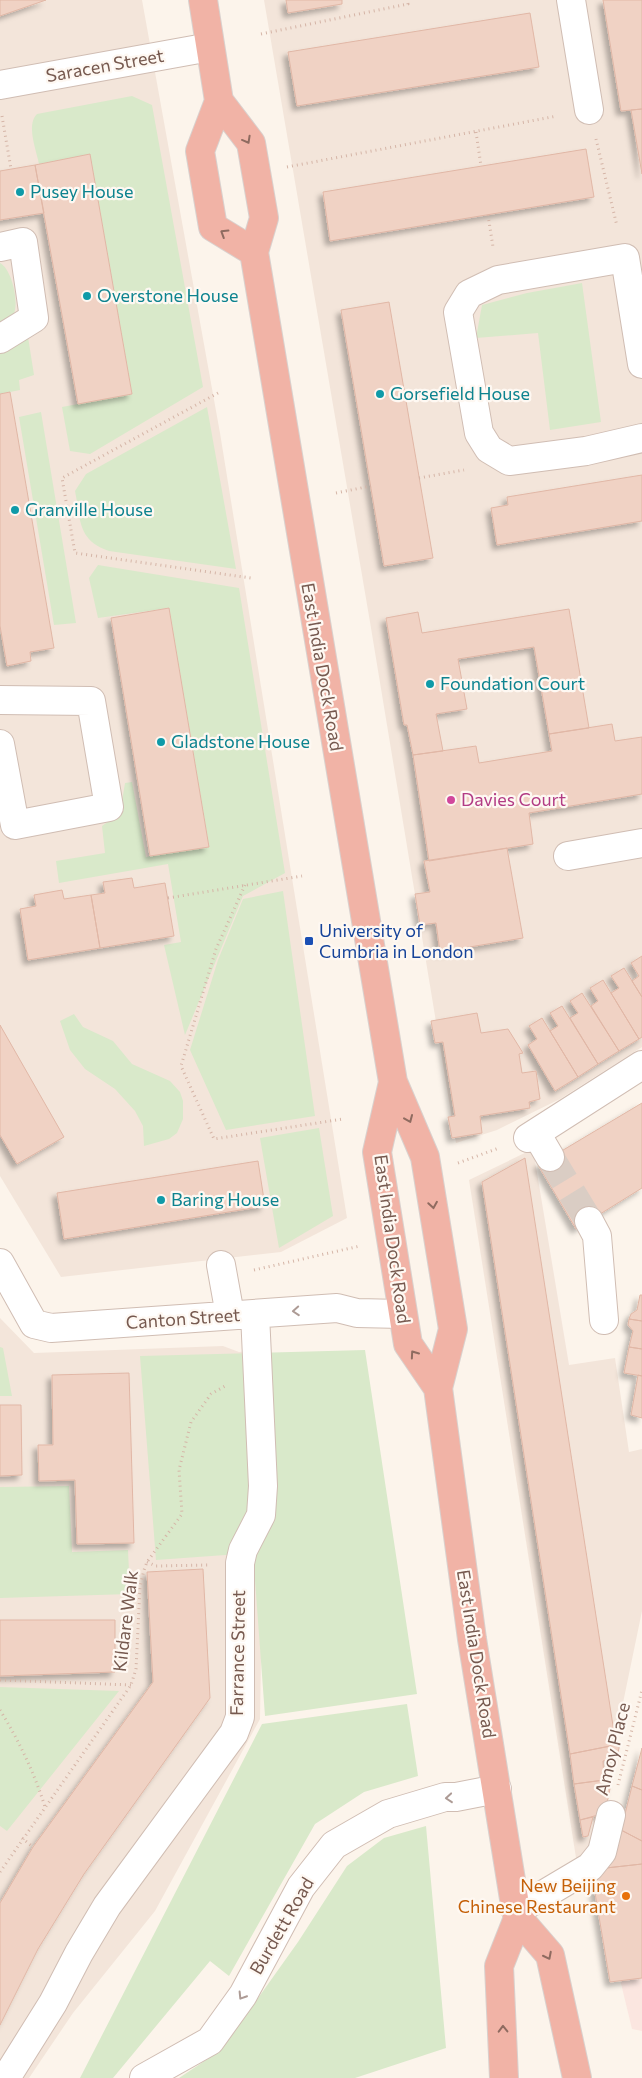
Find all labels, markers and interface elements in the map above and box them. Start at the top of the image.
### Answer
street label: Saracen Street [44,44,166,86]
one-way arrow [241,135,251,144]
place label: Pusey House [30,180,134,202]
marker: Pusey House [14,186,26,198]
one-way arrow [221,230,230,240]
place label: Overstone House [97,284,238,306]
marker: Overstone House [81,290,93,302]
place label: Gorsefield House [390,382,530,404]
marker: Gorsefield House [374,388,386,400]
place label: Granville House [25,498,153,520]
marker: Granville House [9,504,21,516]
street label: East India Dock Road [297,581,349,753]
place label: Foundation Court [440,672,585,694]
marker: Foundation Court [424,678,436,690]
place label: Gladstone House [171,730,310,752]
marker: Gladstone House [155,736,167,748]
place label: Davies Court [461,788,566,810]
marker: Davies Court [445,794,457,806]
place label: University of Cumbria in London [319,919,474,962]
marker: University of Cumbria in London [303,935,315,947]
one-way arrow [403,1114,414,1123]
street label: East India Dock Road [370,1153,416,1325]
place label: Baring House [171,1188,279,1210]
marker: Baring House [155,1194,167,1206]
one-way arrow [428,1201,438,1210]
street label: Canton Street [125,1303,241,1333]
one-way arrow [292,1305,300,1316]
one-way arrow [411,1350,420,1359]
street label: East India Dock Road [453,1568,501,1740]
street label: Kildare Walk [108,1569,142,1673]
street label: Farrance Street [225,1590,249,1716]
street label: Amoy Place [590,1700,634,1798]
one-way arrow [444,1792,452,1803]
street label: Burdett Road [244,1873,318,1978]
place label: New Beijing Chinese Restaurant [458,1874,616,1917]
marker: New Beijing Chinese Restaurant [620,1890,632,1902]
one-way arrow [542,1950,552,1959]
one-way arrow [239,1990,248,1999]
one-way arrow [498,2024,508,2032]

